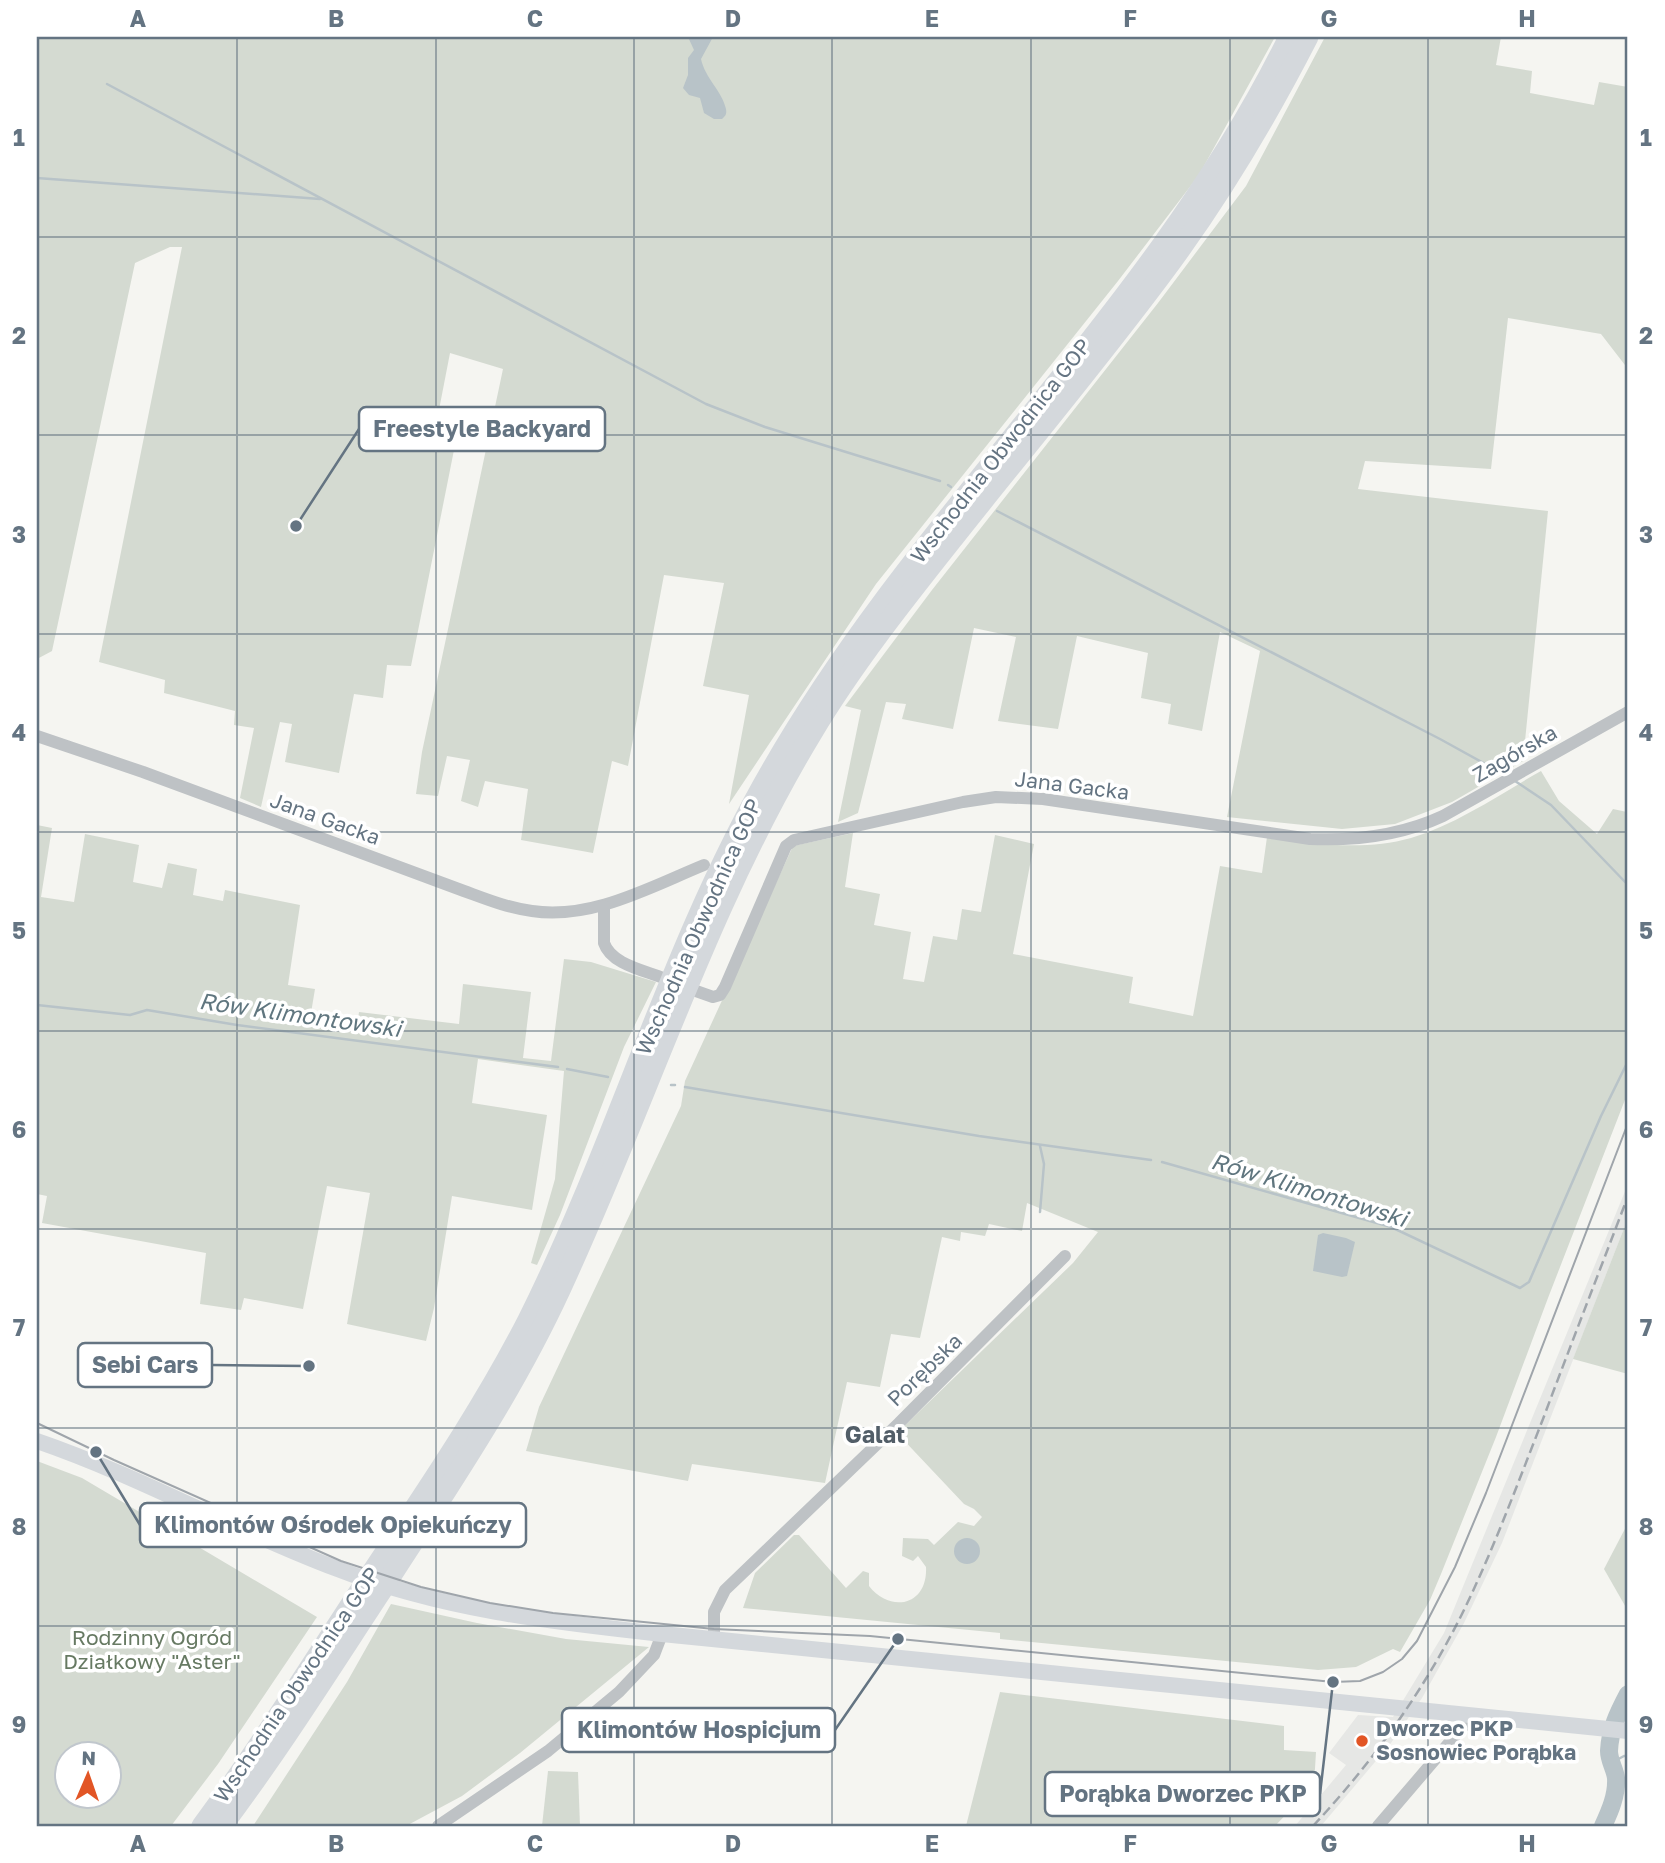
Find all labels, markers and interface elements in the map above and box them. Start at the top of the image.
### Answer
text: A [130,4,147,32]
text: B [328,4,344,32]
text: C [527,4,543,32]
text: D [725,4,741,32]
text: E [925,4,939,32]
text: F [1123,4,1137,32]
text: G [1321,4,1337,32]
text: H [1518,4,1536,32]
text: 1 [13,123,25,151]
text: 1 [1640,123,1652,151]
text: 2 [12,321,26,349]
text: 2 [1639,321,1653,349]
street label: Wschodnia Obwodnica GOP [904,333,1096,568]
callout: Freestyle Backyard [359,407,605,451]
text: Freestyle Backyard [373,414,591,442]
text: 3 [12,520,26,548]
text: 3 [1639,520,1653,548]
text: 4 [12,718,26,746]
text: 4 [1639,718,1653,746]
street label: Zagórska [1468,719,1561,788]
street label: Jana Gacka [1013,765,1131,805]
street label: Jana Gacka [267,786,384,850]
street label: Wschodnia Obwodnica GOP [630,794,766,1059]
text: 5 [12,916,26,944]
text: 5 [1639,916,1653,944]
water label: Rów Klimontowski [198,986,406,1042]
text: 6 [12,1115,26,1143]
text: 6 [1639,1115,1653,1143]
water label: Rów Klimontowski [1208,1146,1413,1233]
text: 7 [13,1313,25,1341]
text: 7 [1640,1313,1652,1341]
street label: Porębska [882,1327,967,1411]
callout: Sebi Cars [78,1343,212,1387]
text: Sebi Cars [92,1350,198,1378]
district label: Galat [845,1420,905,1448]
callout: Klimontów Ośrodek Opiekuńczy [140,1503,526,1547]
text: Klimontów Ośrodek Opiekuńczy [154,1510,512,1538]
text: 8 [12,1512,26,1540]
text: 8 [1639,1512,1653,1540]
street label: Wschodnia Obwodnica GOP [208,1562,385,1807]
park label: Rodzinny Ogród Działkowy "Aster" [63,1624,241,1674]
callout: Klimontów Hospicjum [562,1708,835,1752]
text: 9 [12,1710,26,1738]
text: 9 [1639,1710,1653,1738]
text: Klimontów Hospicjum [577,1715,821,1743]
place label: Dworzec PKP Sosnowiec Porąbka [1376,1715,1576,1765]
marker: Dworzec PKP Sosnowiec Porąbka [1354,1733,1370,1749]
north arrow [52,1741,122,1811]
text: N [81,1746,96,1769]
callout: Porąbka Dworzec PKP [1045,1772,1320,1816]
text: Porąbka Dworzec PKP [1059,1779,1307,1807]
text: A [130,1829,147,1857]
text: B [328,1829,344,1857]
text: C [527,1829,543,1857]
text: D [725,1829,741,1857]
text: E [925,1829,939,1857]
text: F [1123,1829,1137,1857]
text: G [1321,1829,1337,1857]
text: H [1518,1829,1536,1857]

